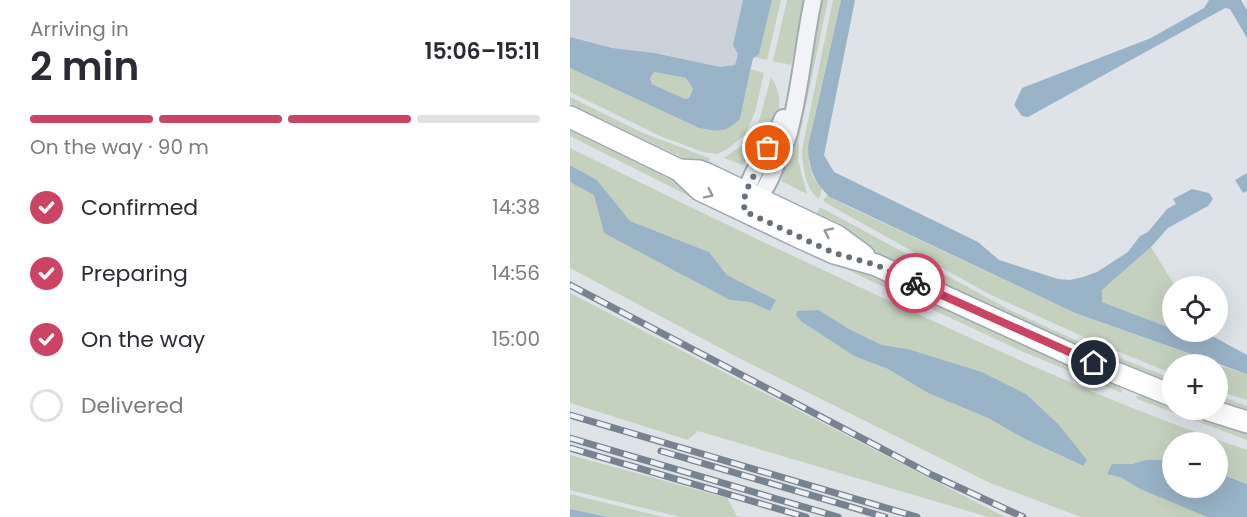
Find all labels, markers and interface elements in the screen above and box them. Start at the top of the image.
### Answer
text: Arriving in [30,15,129,43]
text: 15:06–15:11 [424,36,540,67]
text: 2 min [30,39,139,94]
pin [742,122,793,173]
icon: bag [751,131,784,164]
text: On the way · 90 m [30,133,209,161]
one-way arrow [703,187,713,198]
icon: check [30,191,63,224]
text: Confirmed [81,192,198,223]
text: 14:38 [492,193,540,221]
one-way arrow [824,228,835,240]
courier [885,253,945,313]
icon: check [30,257,63,290]
text: Preparing [81,258,188,289]
text: 14:56 [492,259,540,287]
icon: bike [899,267,932,300]
map controls [1162,276,1228,498]
button: locate [1162,276,1228,342]
icon: check [30,323,63,356]
text: On the way [81,324,205,355]
text: 15:00 [492,325,540,353]
pin [1068,337,1119,388]
icon: home [1077,346,1110,379]
button: + [1162,354,1228,420]
text: Delivered [81,390,184,421]
button: − [1162,432,1228,498]

